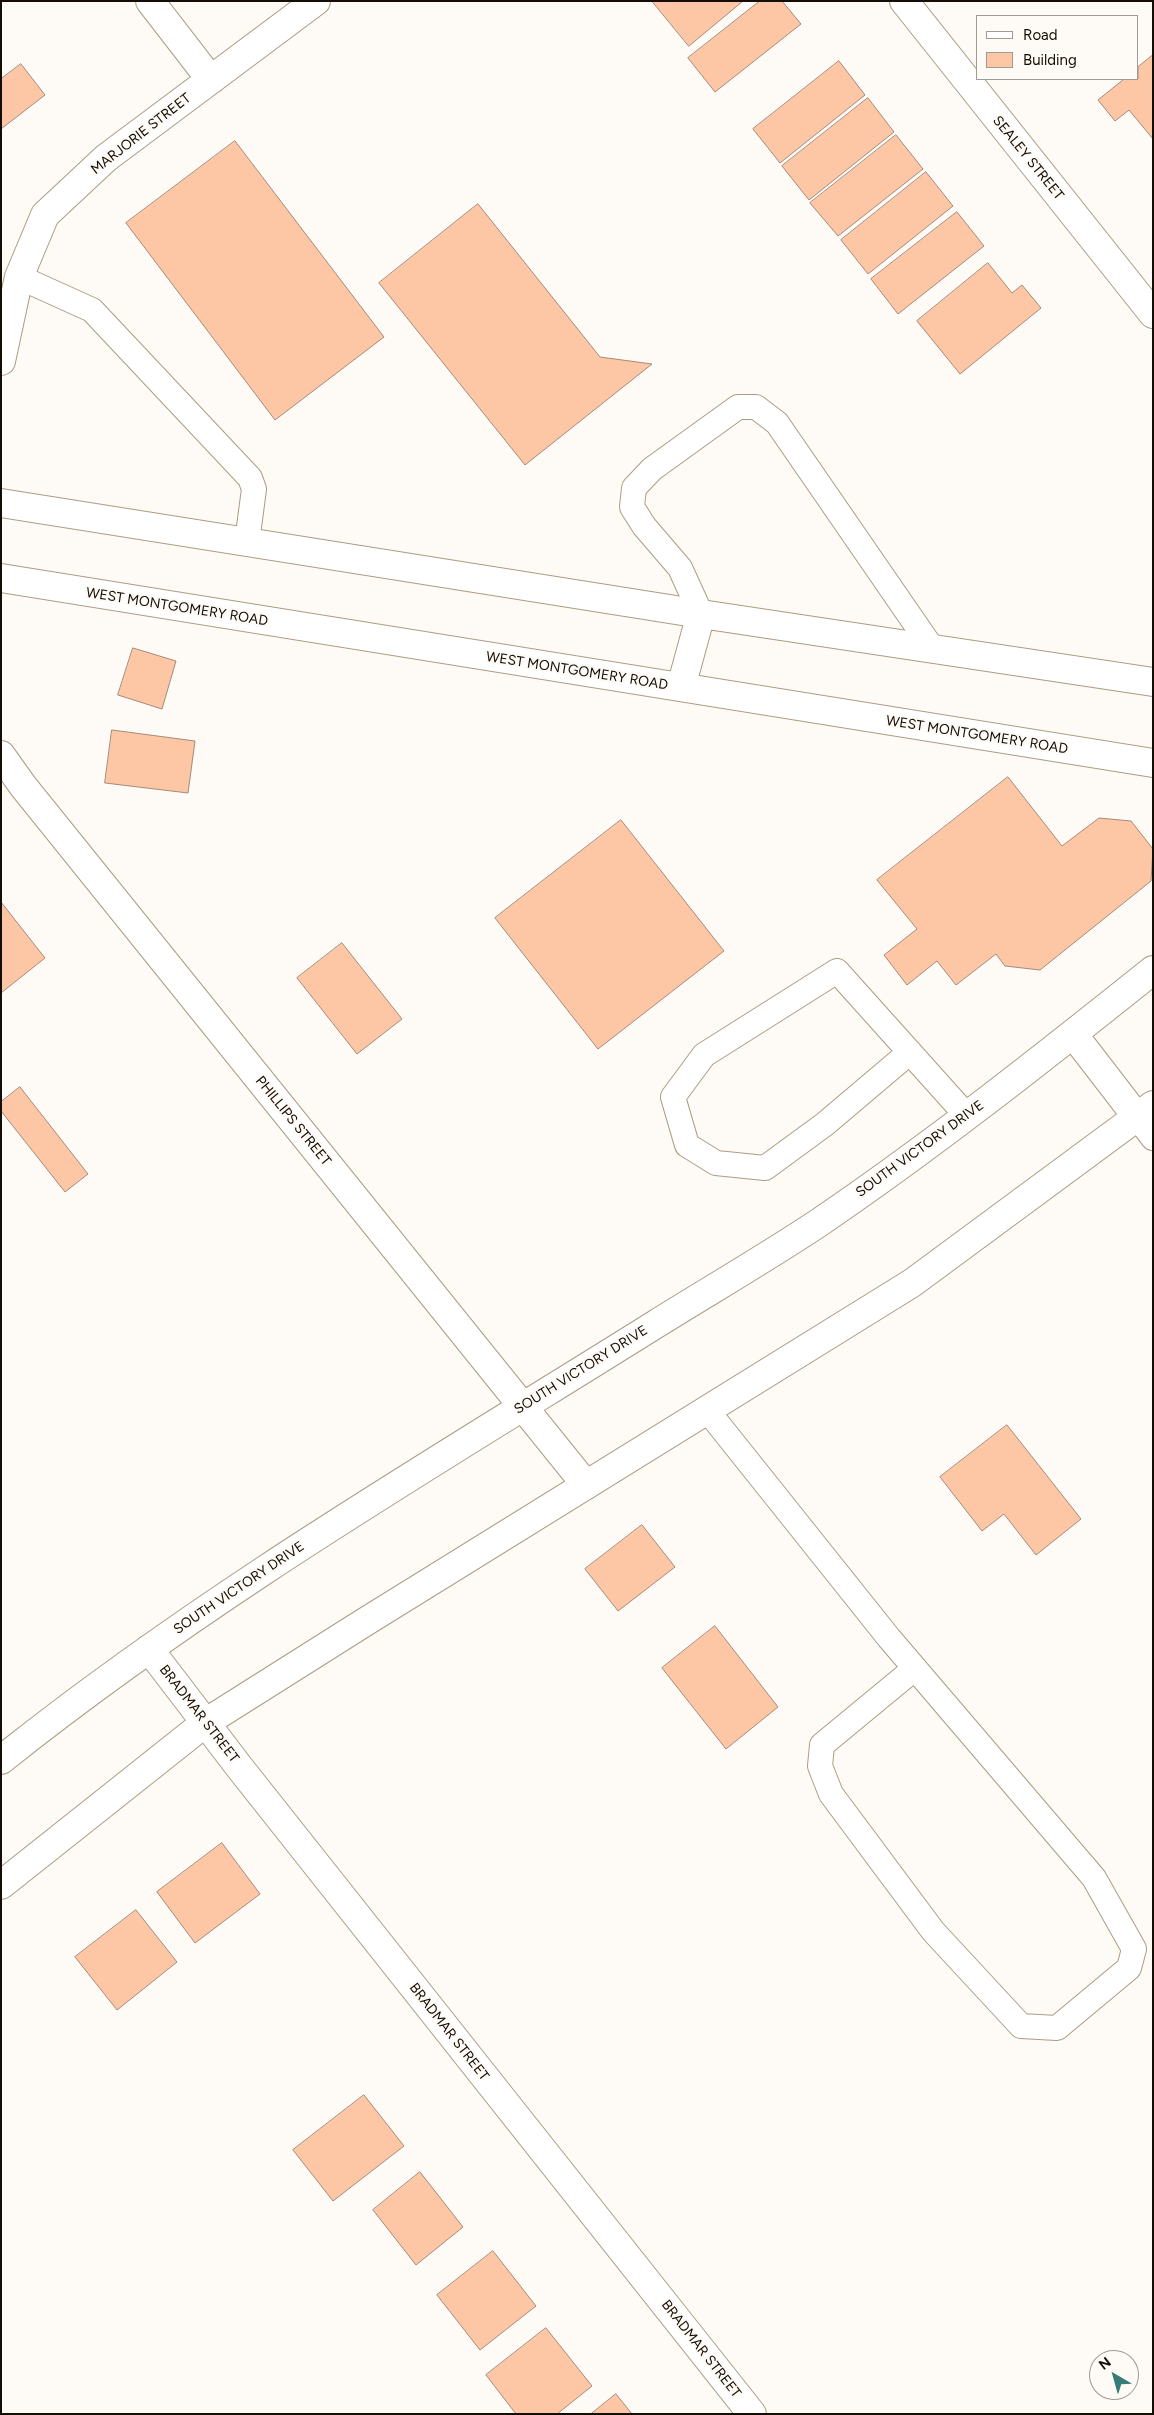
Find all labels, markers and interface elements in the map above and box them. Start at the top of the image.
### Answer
legend [976,15,1139,80]
text: Road [1023,26,1058,44]
text: Building [1023,51,1077,69]
street label: MARJORIE STREET [88,90,194,178]
street label: SEALEY STREET [989,113,1067,203]
street label: WEST MONTGOMERY ROAD [85,584,269,630]
street label: WEST MONTGOMERY ROAD [485,648,669,694]
street label: WEST MONTGOMERY ROAD [885,712,1069,758]
street label: PHILLIPS STREET [252,1073,334,1169]
street label: SOUTH VICTORY DRIVE [853,1097,987,1201]
street label: SOUTH VICTORY DRIVE [511,1322,651,1418]
street label: SOUTH VICTORY DRIVE [170,1538,308,1638]
street label: BRADMAR STREET [156,1662,242,1766]
street label: BRADMAR STREET [406,1980,492,2084]
street label: BRADMAR STREET [658,2297,744,2401]
north arrow [1089,2350,1139,2400]
text: N [1096,2354,1115,2374]

